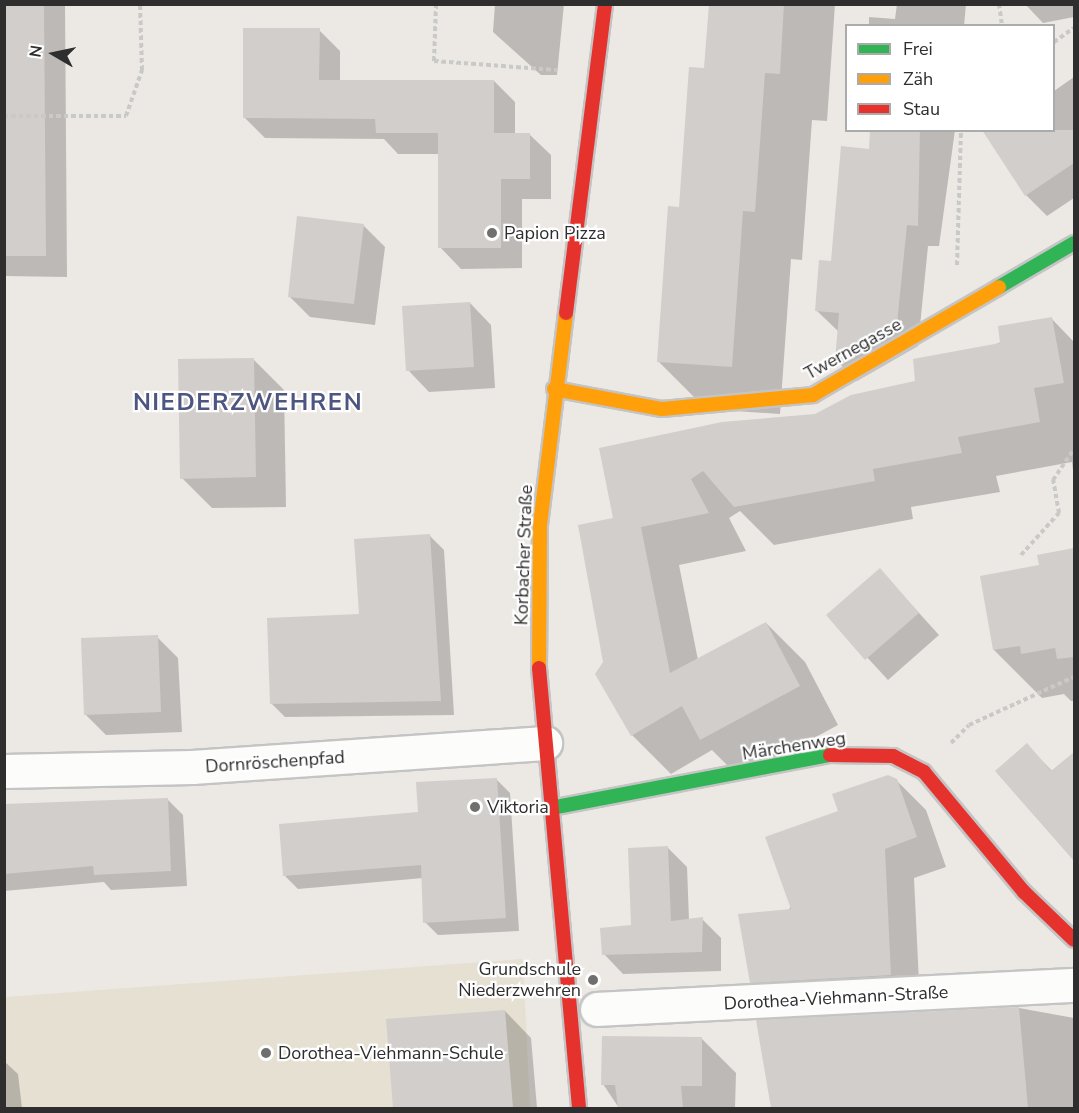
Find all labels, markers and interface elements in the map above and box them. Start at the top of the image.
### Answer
north arrow [24,24,84,84]
legend [845,24,1055,132]
text: Frei [903,37,933,61]
text: N [24,44,48,59]
text: Zäh [903,67,933,91]
text: Stau [903,97,940,121]
place label: Papion Pizza [504,222,606,244]
marker: Papion Pizza [485,226,499,240]
street label: Twernegasse [801,314,905,384]
district label: NIEDERZWEHREN [133,389,363,417]
street label: Korbacher Straße [511,484,537,626]
street label: Märchenweg [741,727,847,765]
street label: Dornröschenpfad [205,746,345,778]
place label: Viktoria [487,796,549,818]
marker: Viktoria [468,800,482,814]
place label: Grundschule Niederzwehren [458,959,581,1002]
marker: Grundschule Niederzwehren [586,973,600,987]
street label: Dorothea-Viehmann-Straße [723,981,949,1015]
place label: Dorothea-Viehmann-Schule [278,1042,504,1064]
marker: Dorothea-Viehmann-Schule [259,1046,273,1060]

